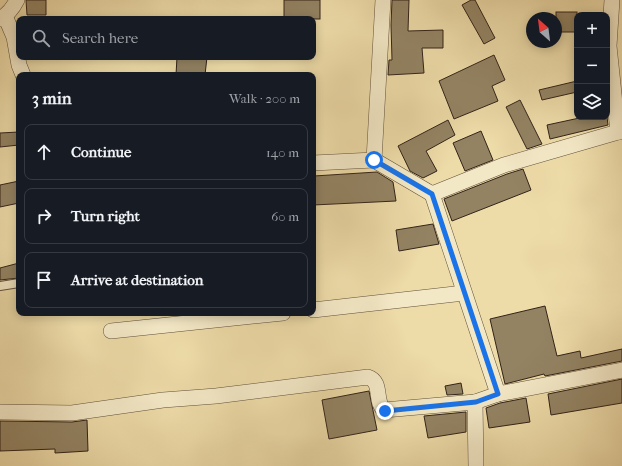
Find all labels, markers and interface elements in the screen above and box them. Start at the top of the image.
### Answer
north arrow [526,12,562,48]
map controls [574,12,610,120]
button: + [574,12,610,48]
search box [16,16,316,60]
icon: search [30,27,52,49]
text: Search here [62,29,138,47]
button: − [574,48,610,84]
button: layers [574,84,610,120]
text: 3 min [32,88,72,108]
text: Walk · 200 m [229,91,300,106]
icon: ahead [33,141,55,163]
text: Continue [71,143,131,161]
text: 140 m [266,145,299,160]
route start [365,151,383,169]
icon: right [33,205,55,227]
text: Turn right [71,207,140,225]
text: 60 m [271,209,299,224]
icon: arrive [33,269,55,291]
text: Arrive at destination [71,271,203,289]
route end [376,402,394,420]

